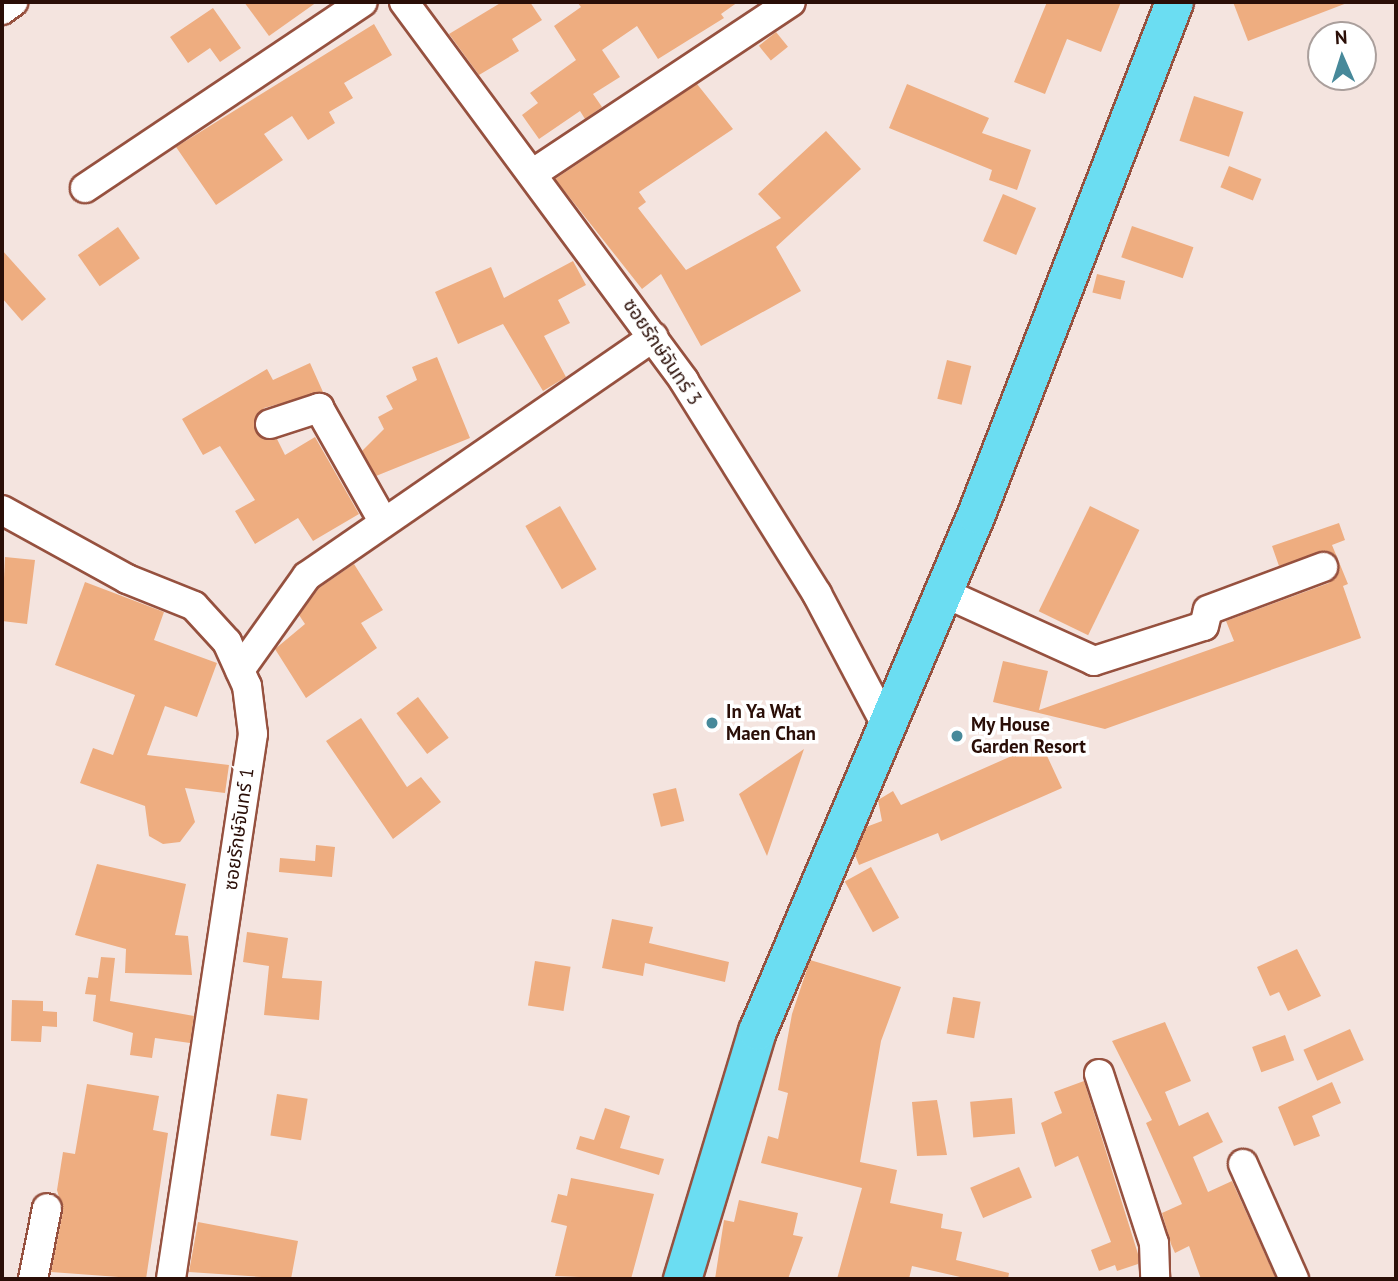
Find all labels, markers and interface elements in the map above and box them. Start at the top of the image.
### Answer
north arrow [1307,21,1377,91]
text: N [1334,25,1348,49]
street label: ซอยรักษ์จันทร์ 3 [618,294,706,410]
place label: In Ya Wat Maen Chan [726,701,816,745]
place label: My House Garden Resort [971,714,1086,758]
marker: In Ya Wat Maen Chan [704,715,720,731]
marker: My House Garden Resort [949,728,965,744]
street label: ซอยรักษ์จันทร์ 1 [219,766,259,892]

